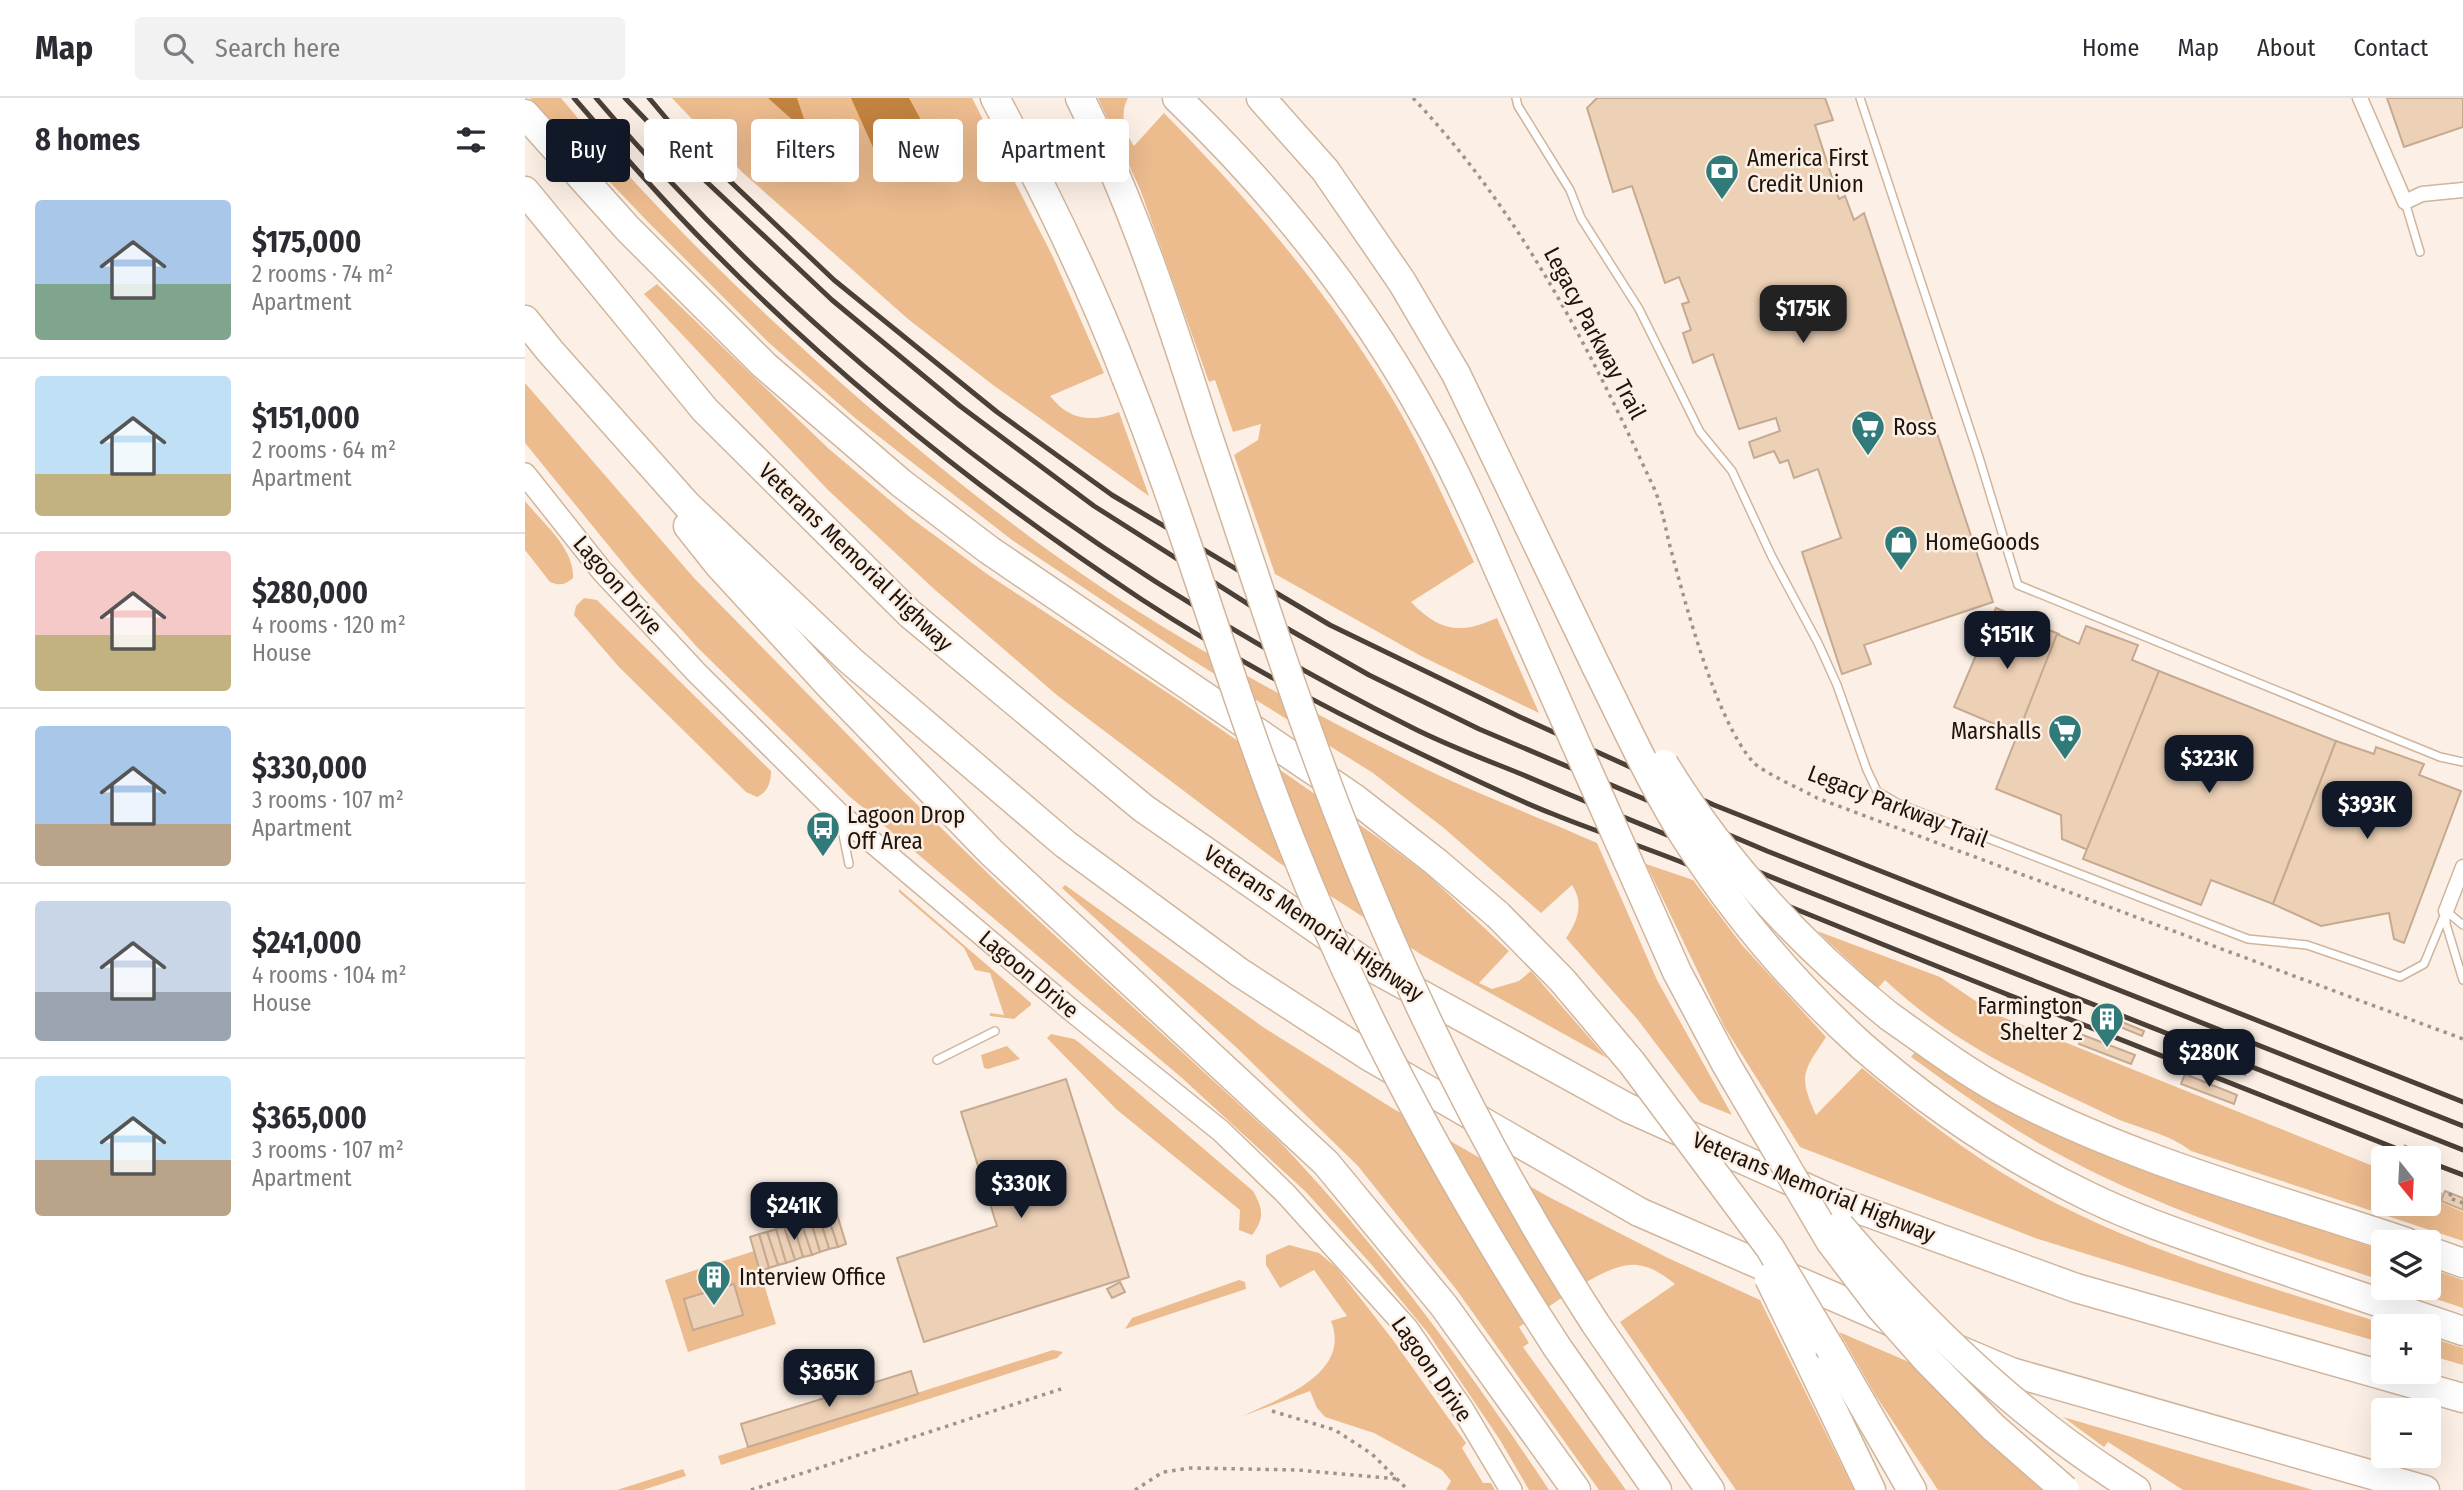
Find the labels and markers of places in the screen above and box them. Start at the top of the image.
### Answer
place label: America First Credit Union [1747,144,1869,198]
bank icon: America First Credit Union [1703,152,1741,201]
pin: $175K [1754,286,1852,345]
supermarket icon: Ross [1849,408,1887,457]
place label: Ross [1893,413,1937,441]
shop icon: HomeGoods [1882,523,1920,572]
place label: HomeGoods [1925,528,2040,556]
pin: $151K [1958,612,2056,671]
supermarket icon: Marshalls [2046,712,2084,761]
place label: Marshalls [1951,717,2041,745]
pin: $323K [2160,736,2258,795]
pin: $393K [2318,782,2416,841]
place label: Lagoon Drop Off Area [847,801,965,855]
bus stop icon: Lagoon Drop Off Area [804,809,842,858]
place label: Farmington Shelter 2 [1977,992,2083,1046]
building icon: Farmington Shelter 2 [2088,1000,2126,1049]
pin: $280K [2160,1030,2258,1089]
pin: $330K [972,1160,1070,1220]
pin: $241K [745,1182,843,1242]
building icon: Interview Office [695,1258,733,1307]
place label: Interview Office [739,1263,886,1291]
pin: $365K [780,1350,878,1409]

